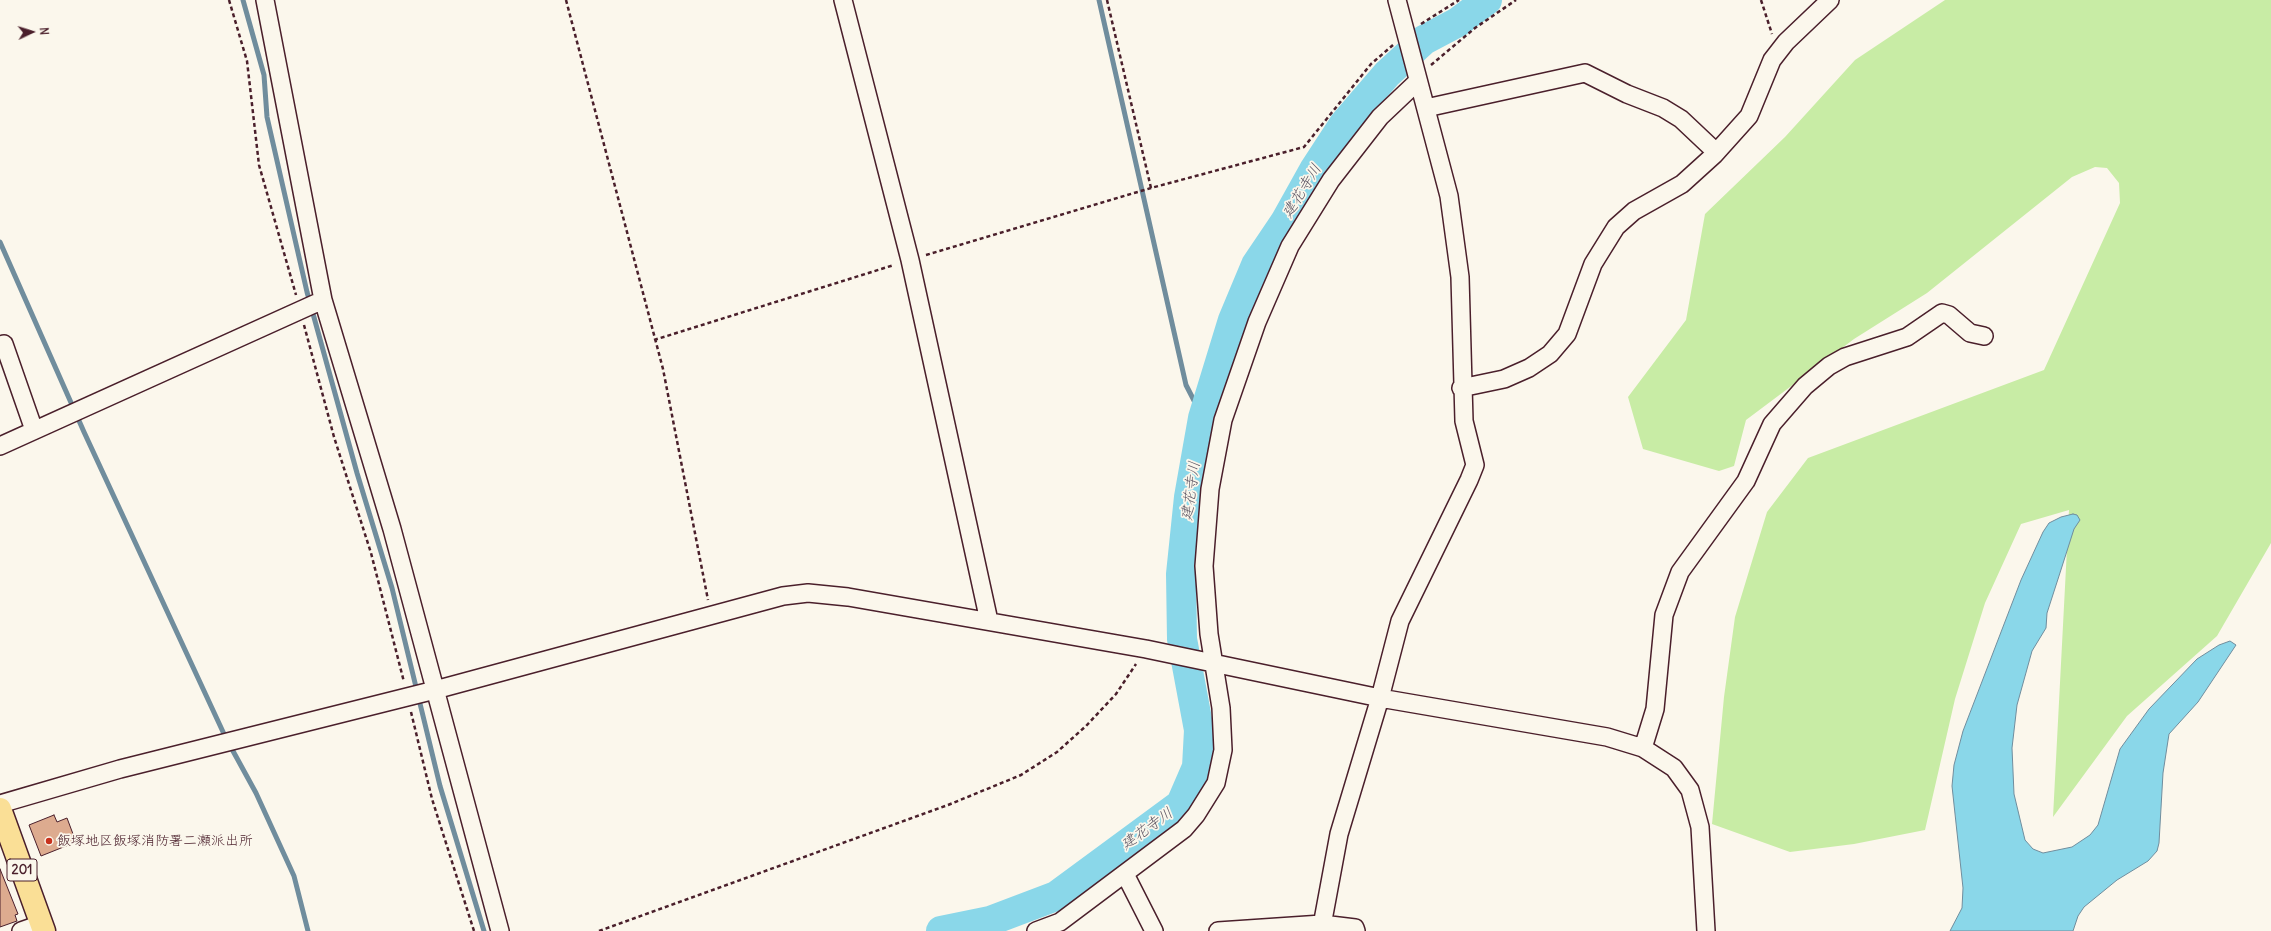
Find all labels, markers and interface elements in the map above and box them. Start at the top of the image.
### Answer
north arrow [12,12,52,52]
text: N [37,27,51,35]
water label: 建花寺川 [1278,161,1326,221]
water label: 建花寺川 [1178,460,1204,522]
water label: 建花寺川 [1117,804,1177,854]
place label: 飯塚地区飯塚消防署二瀬派出所 [57,833,253,849]
marker: 飯塚地区飯塚消防署二瀬派出所 [44,836,54,846]
road number: 201 [7,859,37,881]

